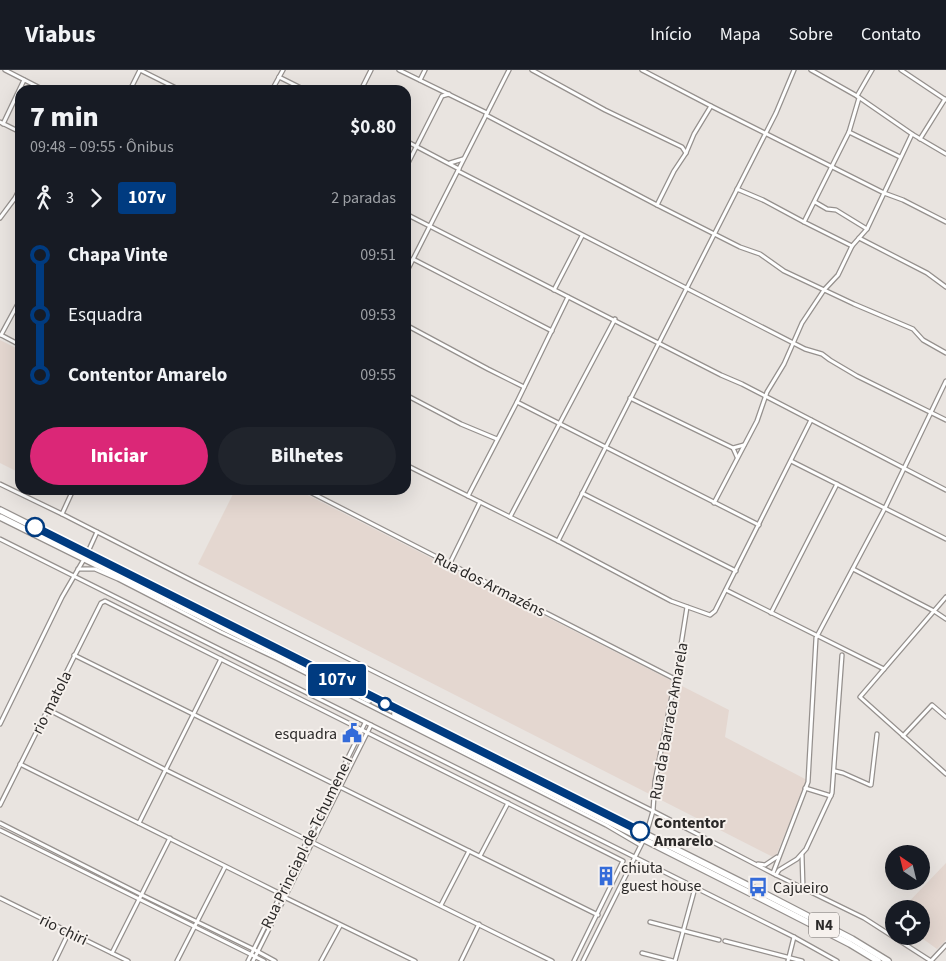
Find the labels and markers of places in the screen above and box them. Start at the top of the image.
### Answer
unlabelled marker [25,517,45,537]
unlabelled marker [378,697,392,711]
public building icon: esquadra [341,722,363,744]
place label: esquadra [275,723,337,745]
place label: Contentor Amarelo [653,812,726,852]
marker: Contentor Amarelo [630,821,650,841]
place label: chiuta guest house [621,857,701,897]
building icon: chiuta guest house [595,865,617,887]
bus stop icon: Cajueiro [747,876,769,898]
place label: Cajueiro [773,877,829,899]

